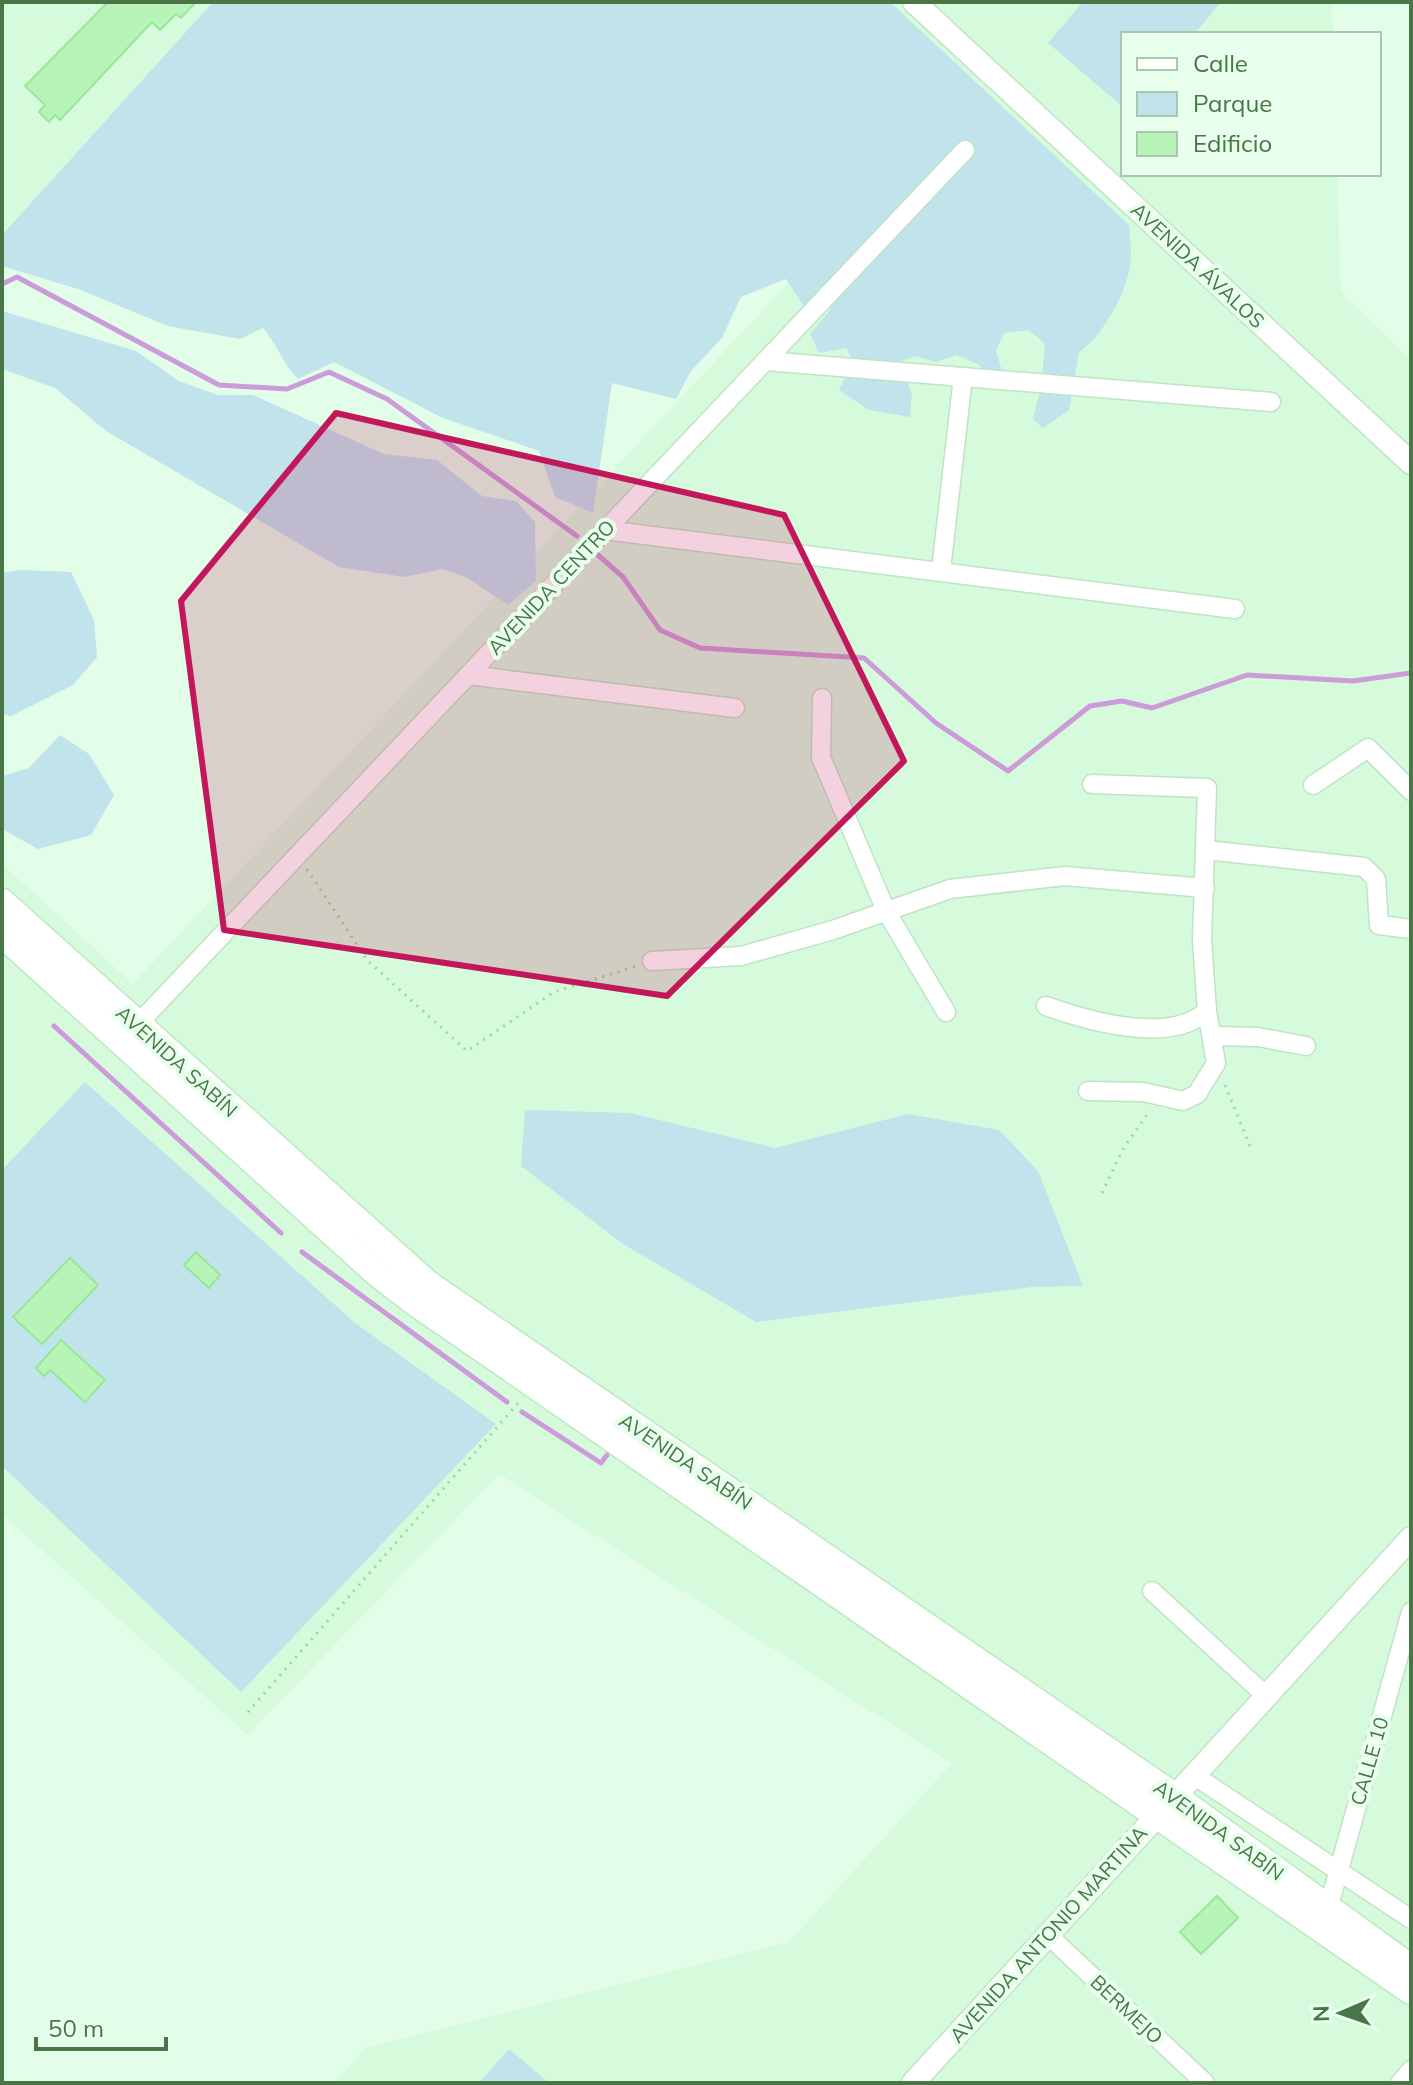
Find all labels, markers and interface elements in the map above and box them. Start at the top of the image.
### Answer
legend [1121,32,1381,176]
text: Calle [1193,48,1248,78]
text: Parque [1193,88,1272,118]
text: Edificio [1193,128,1272,158]
street label: AVENIDA ÁVALOS [1126,197,1270,333]
street label: AVENIDA CENTRO [482,514,620,660]
street label: AVENIDA SABÍN [111,1000,243,1122]
street label: AVENIDA SABÍN [615,1407,757,1515]
street label: CALLE 10 [1344,1714,1394,1808]
street label: AVENIDA SABÍN [1149,1774,1289,1886]
street label: AVENIDA ANTONIO MARTINA [944,1820,1152,2048]
street label: BERMEJO [1085,1969,1169,2049]
north arrow [1301,1973,1381,2053]
scale bar [36,2001,166,2051]
text: N [1307,2005,1335,2022]
text: 50 m [48,2013,104,2043]

